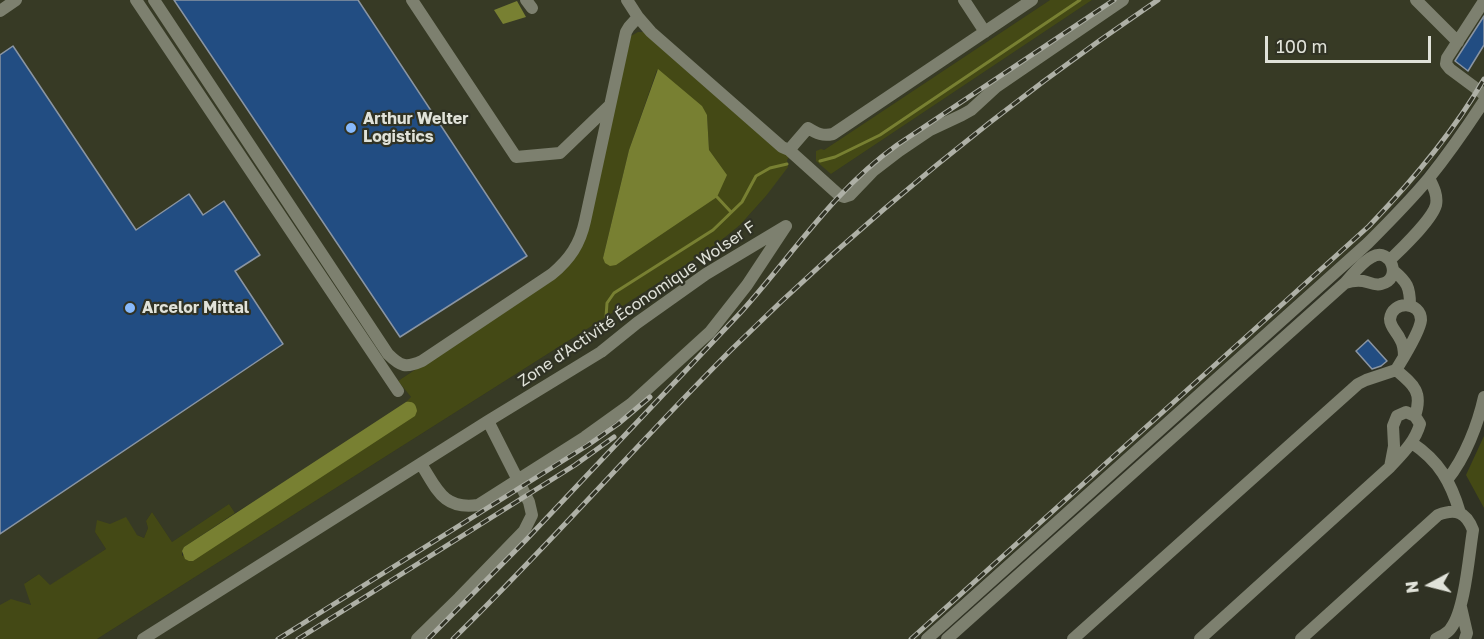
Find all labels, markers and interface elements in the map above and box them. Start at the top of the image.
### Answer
scale bar [1268,24,1434,62]
text: 100 m [1276,35,1327,57]
place label: Arthur Welter Logistics [363,109,469,147]
marker: Arthur Welter Logistics [344,121,358,135]
street label: Zone d'Activité Économique Wolser F [515,217,759,391]
place label: Arcelor Mittal [142,298,249,318]
marker: Arcelor Mittal [123,301,137,315]
north arrow [1400,555,1460,615]
text: N [1401,580,1423,594]

